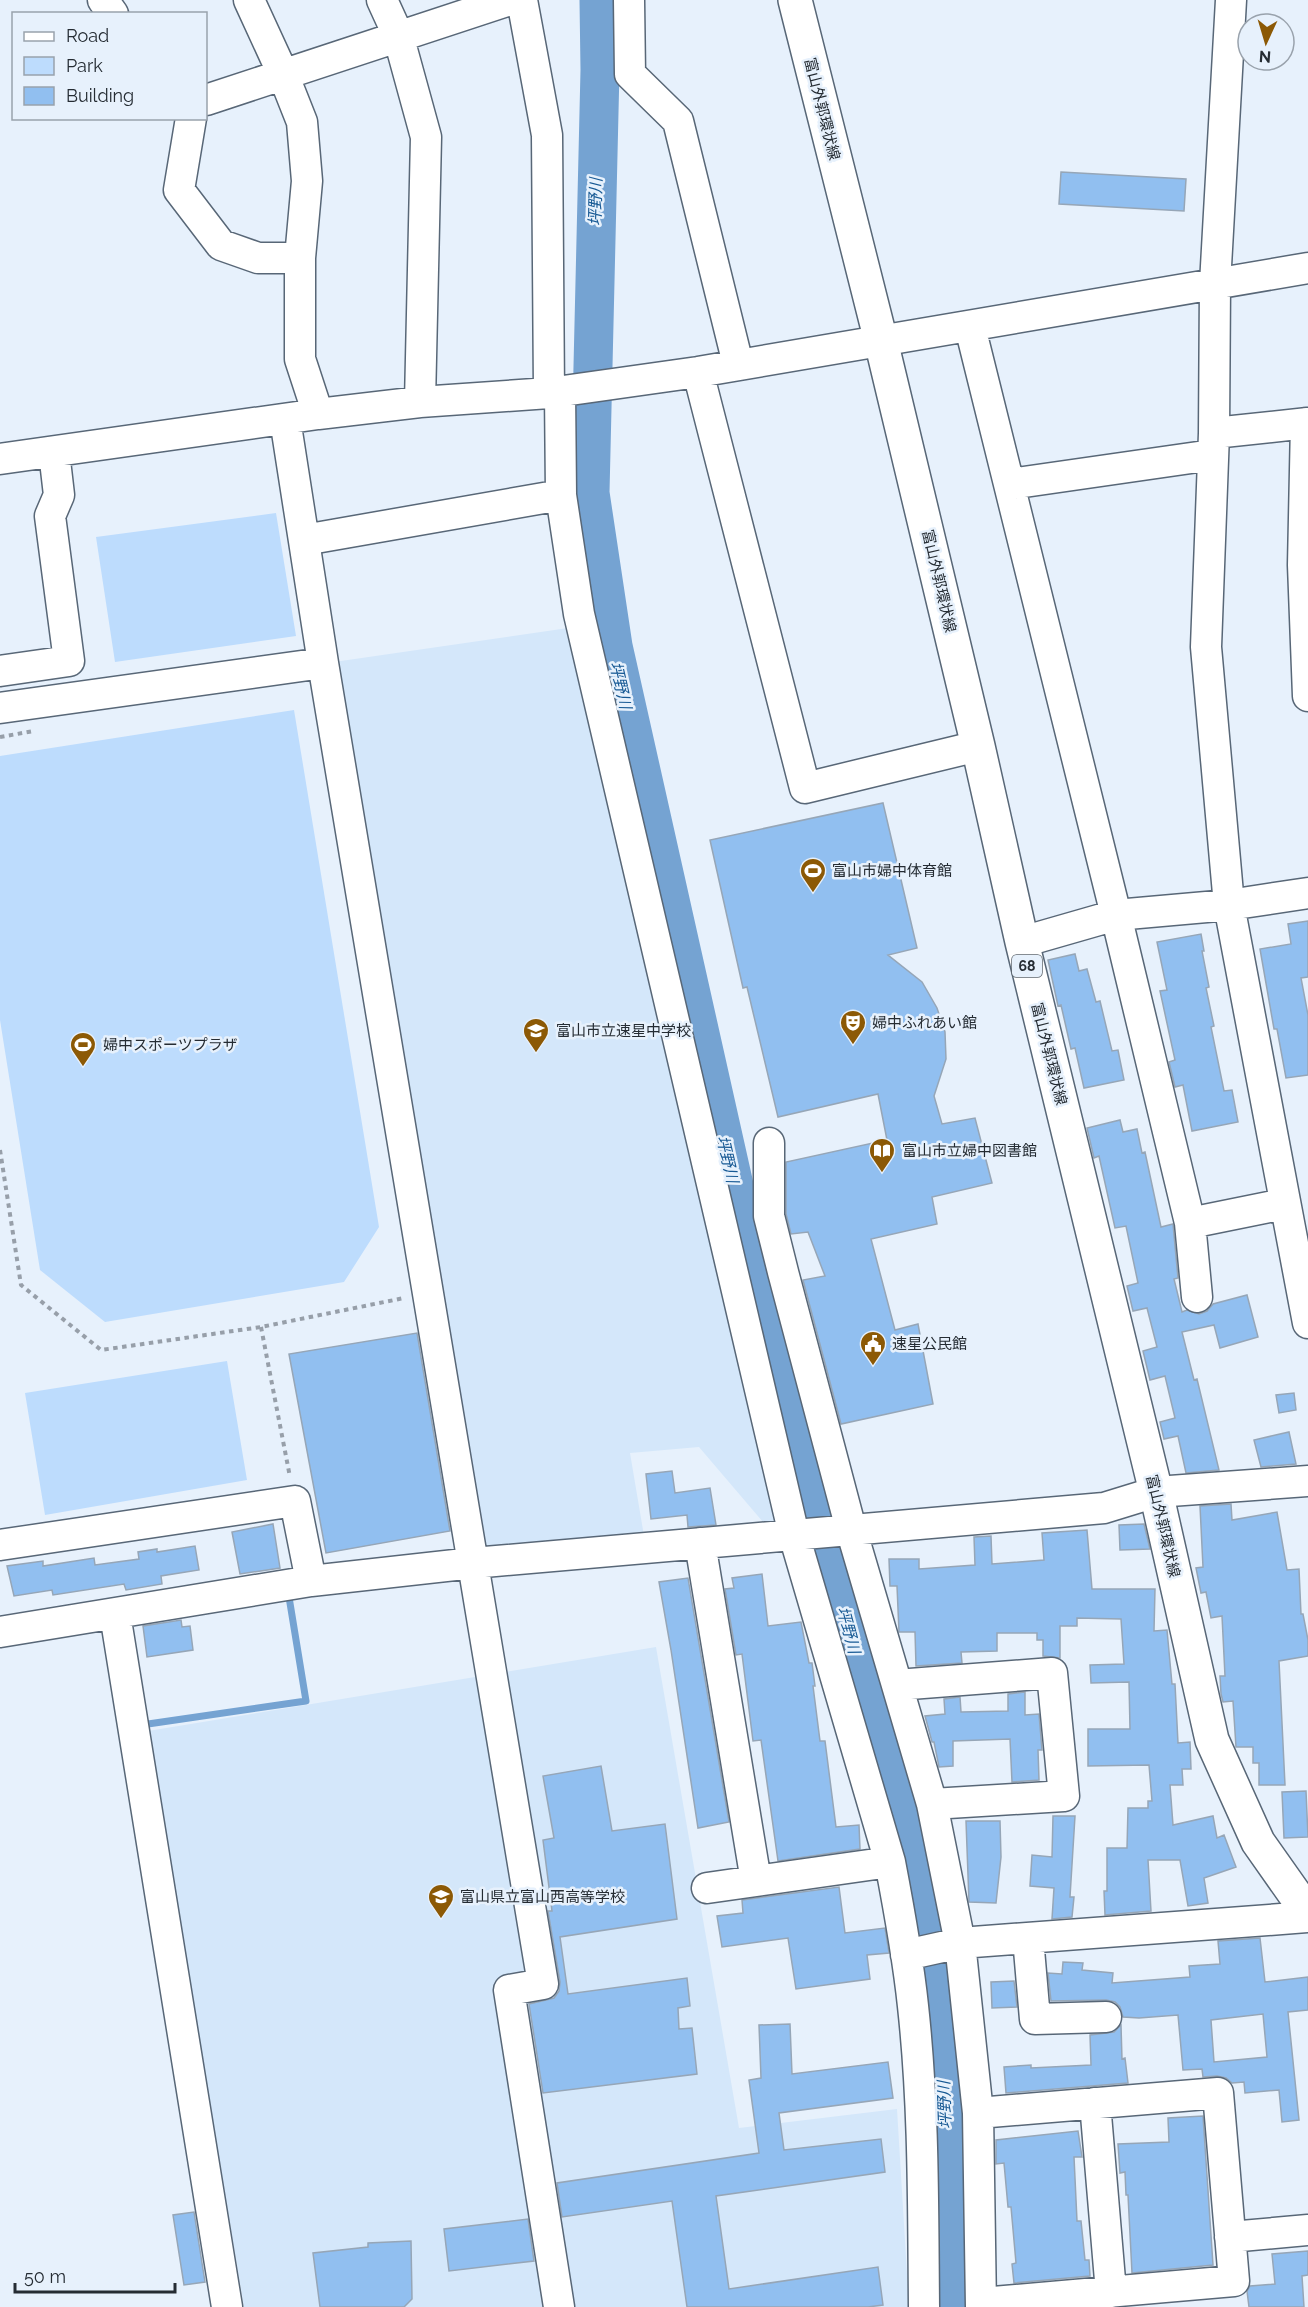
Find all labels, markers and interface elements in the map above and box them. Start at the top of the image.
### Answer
legend [12,12,207,120]
north arrow [1236,12,1296,72]
text: Road [66,25,109,46]
text: N [1258,47,1272,66]
text: Park [66,55,103,76]
street label: 富山外郭環状線 [801,56,843,162]
text: Building [66,85,134,106]
water label: 坪野川 [586,176,605,226]
street label: 富山外郭環状線 [918,528,960,634]
water label: 坪野川 [606,660,636,713]
sports icon: 富山市婦中体育館 [798,856,828,894]
place label: 富山市婦中体育館 [832,862,952,880]
road number: 68 [1012,955,1042,977]
street label: 富山外郭環状線 [1028,1001,1070,1107]
theatre icon: 婦中ふれあい館 [838,1008,868,1046]
place label: 婦中ふれあい館 [872,1014,977,1032]
school or university icon: 富山市立速星中学校 [521,1016,551,1054]
place label: 富山市立速星中学校 [556,1022,691,1040]
sports icon: 婦中スポーツプラザ [68,1030,98,1068]
place label: 婦中スポーツプラザ [103,1036,238,1054]
water label: 坪野川 [713,1134,743,1187]
library icon: 富山市立婦中図書館 [867,1136,897,1174]
place label: 富山市立婦中図書館 [902,1142,1037,1160]
public building icon: 速星公民館 [858,1329,888,1367]
place label: 速星公民館 [892,1335,967,1353]
street label: 富山外郭環状線 [1142,1473,1184,1579]
water label: 坪野川 [833,1604,864,1658]
school or university icon: 富山県立富山西高等学校 [426,1882,456,1920]
place label: 富山県立富山西高等学校 [460,1888,625,1906]
water label: 坪野川 [934,2079,955,2129]
scale bar [15,2256,176,2294]
text: 50 m [24,2266,66,2287]

